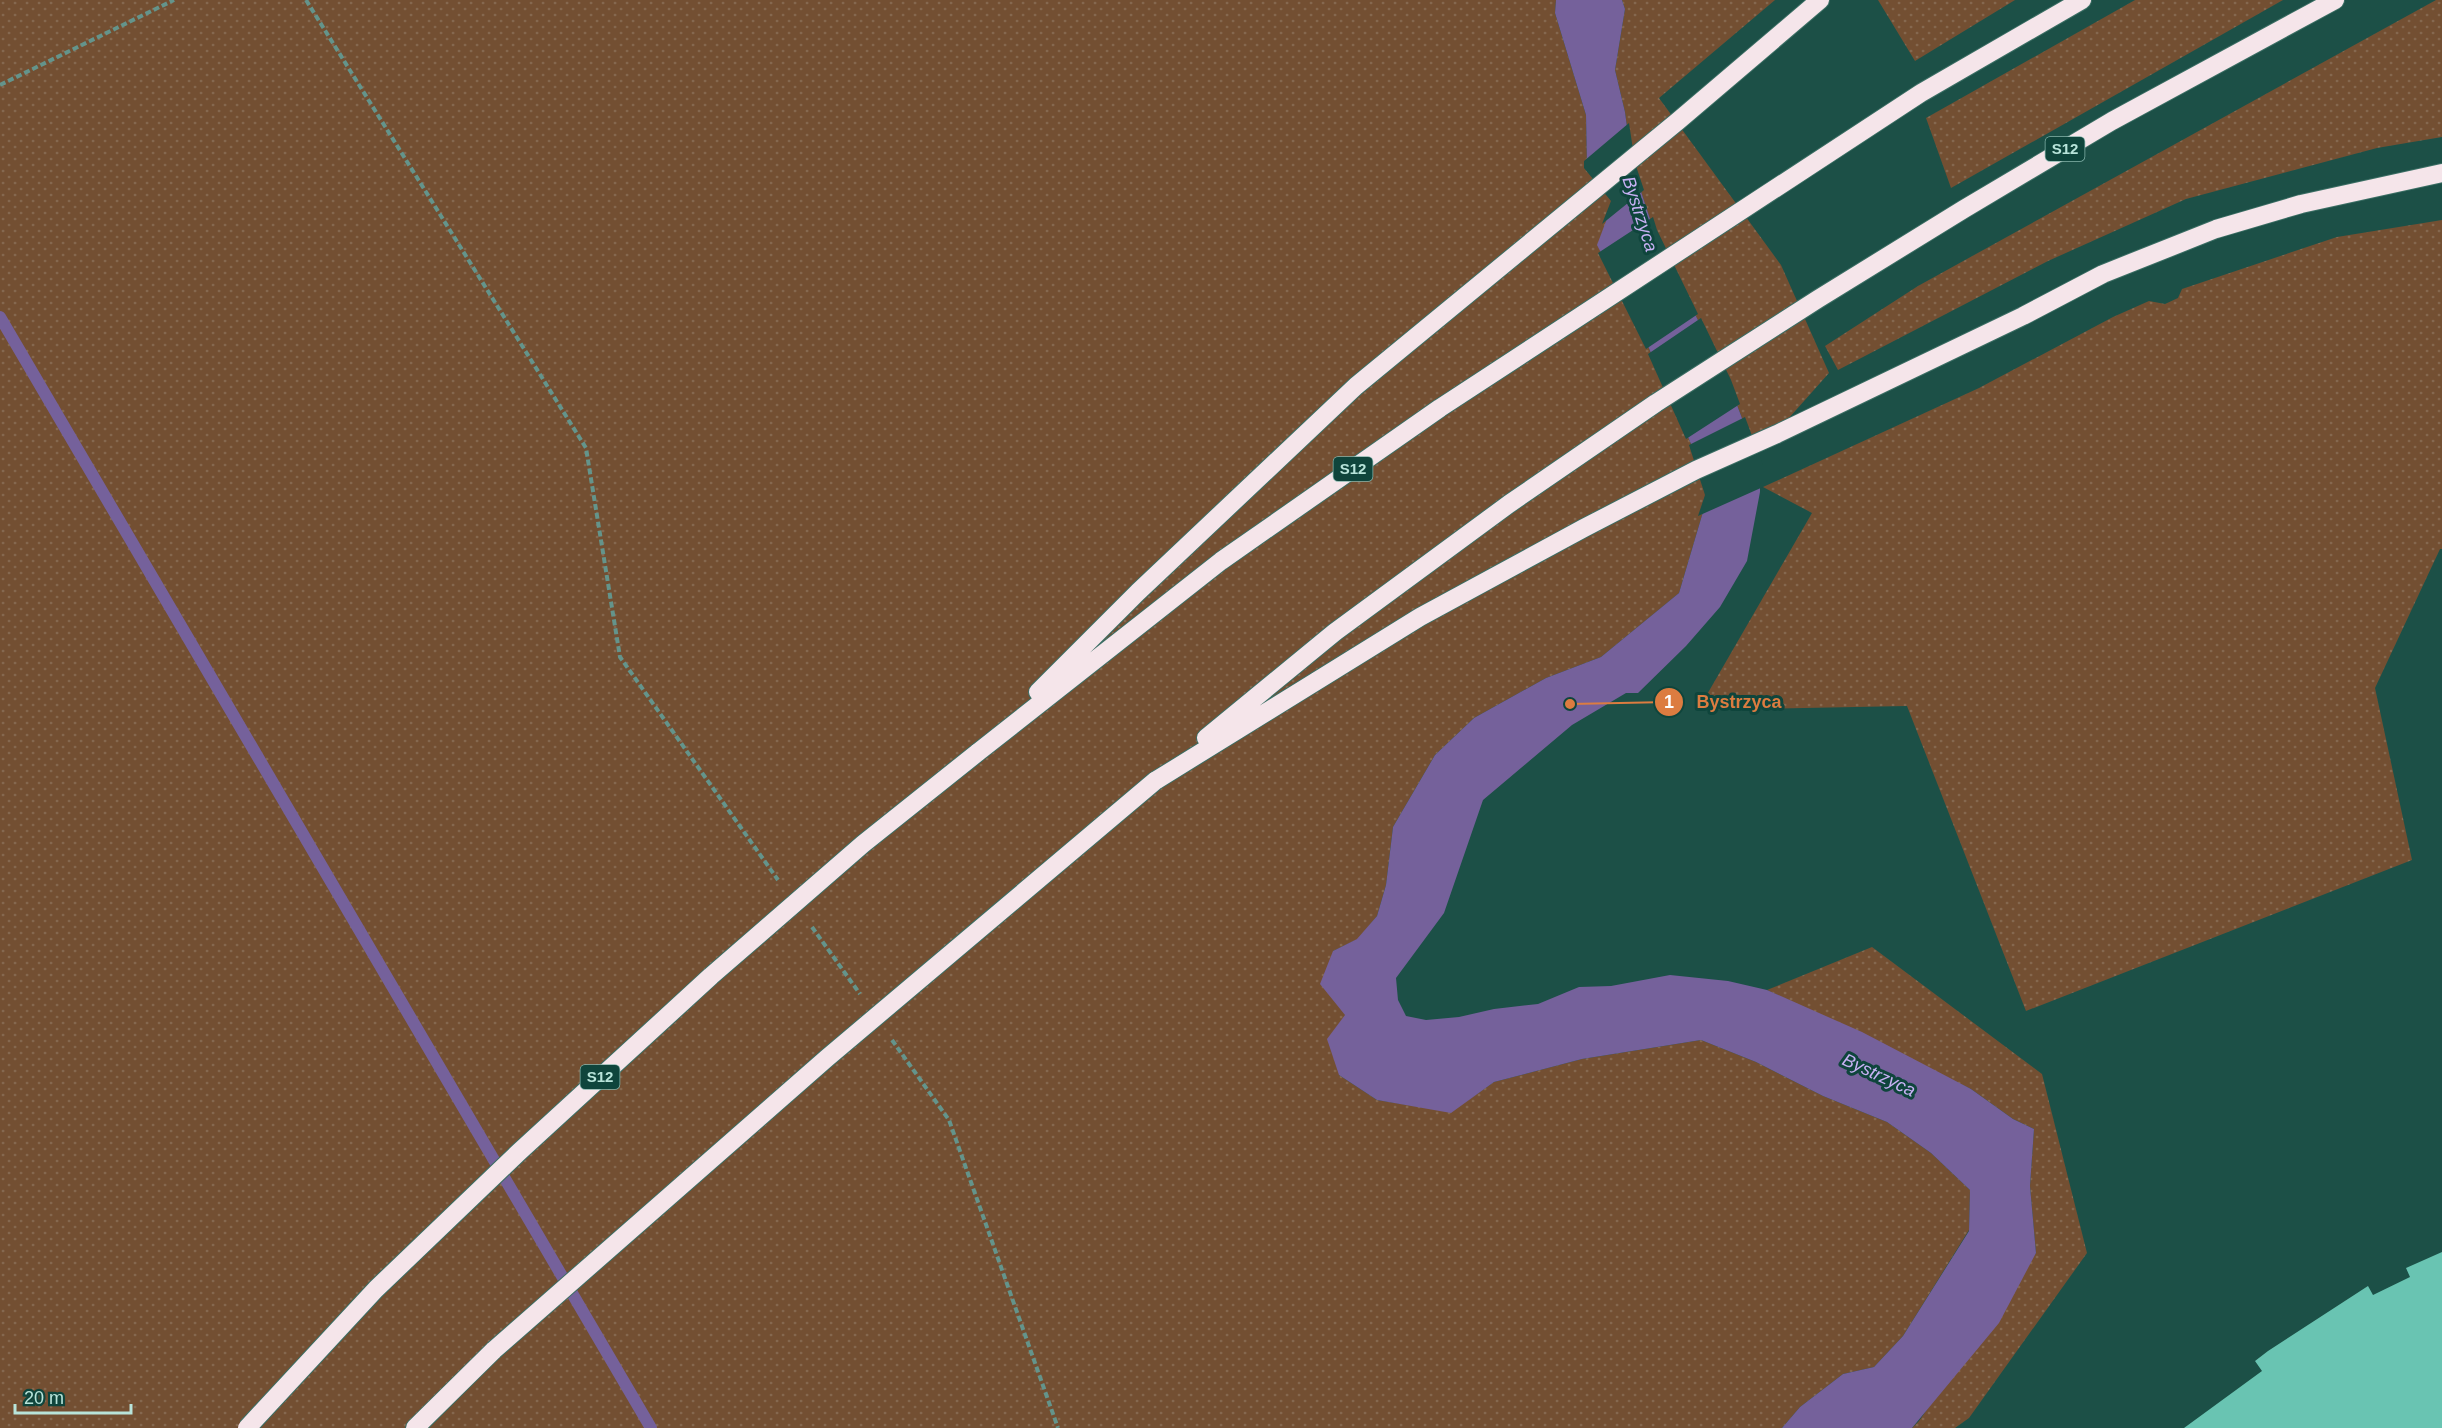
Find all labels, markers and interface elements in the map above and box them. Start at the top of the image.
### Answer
road number: S12 [2046,137,2084,161]
water label: Bystrzyca [1618,174,1662,254]
road number: S12 [1334,457,1372,481]
callout: Bystrzyca [1654,684,1793,720]
text: 1 [1664,692,1674,712]
text: Bystrzyca [1696,692,1783,712]
water label: Bystrzyca [1839,1049,1919,1101]
road number: S12 [580,1065,620,1089]
scale bar [15,1377,130,1415]
text: 20 m [24,1388,64,1408]

